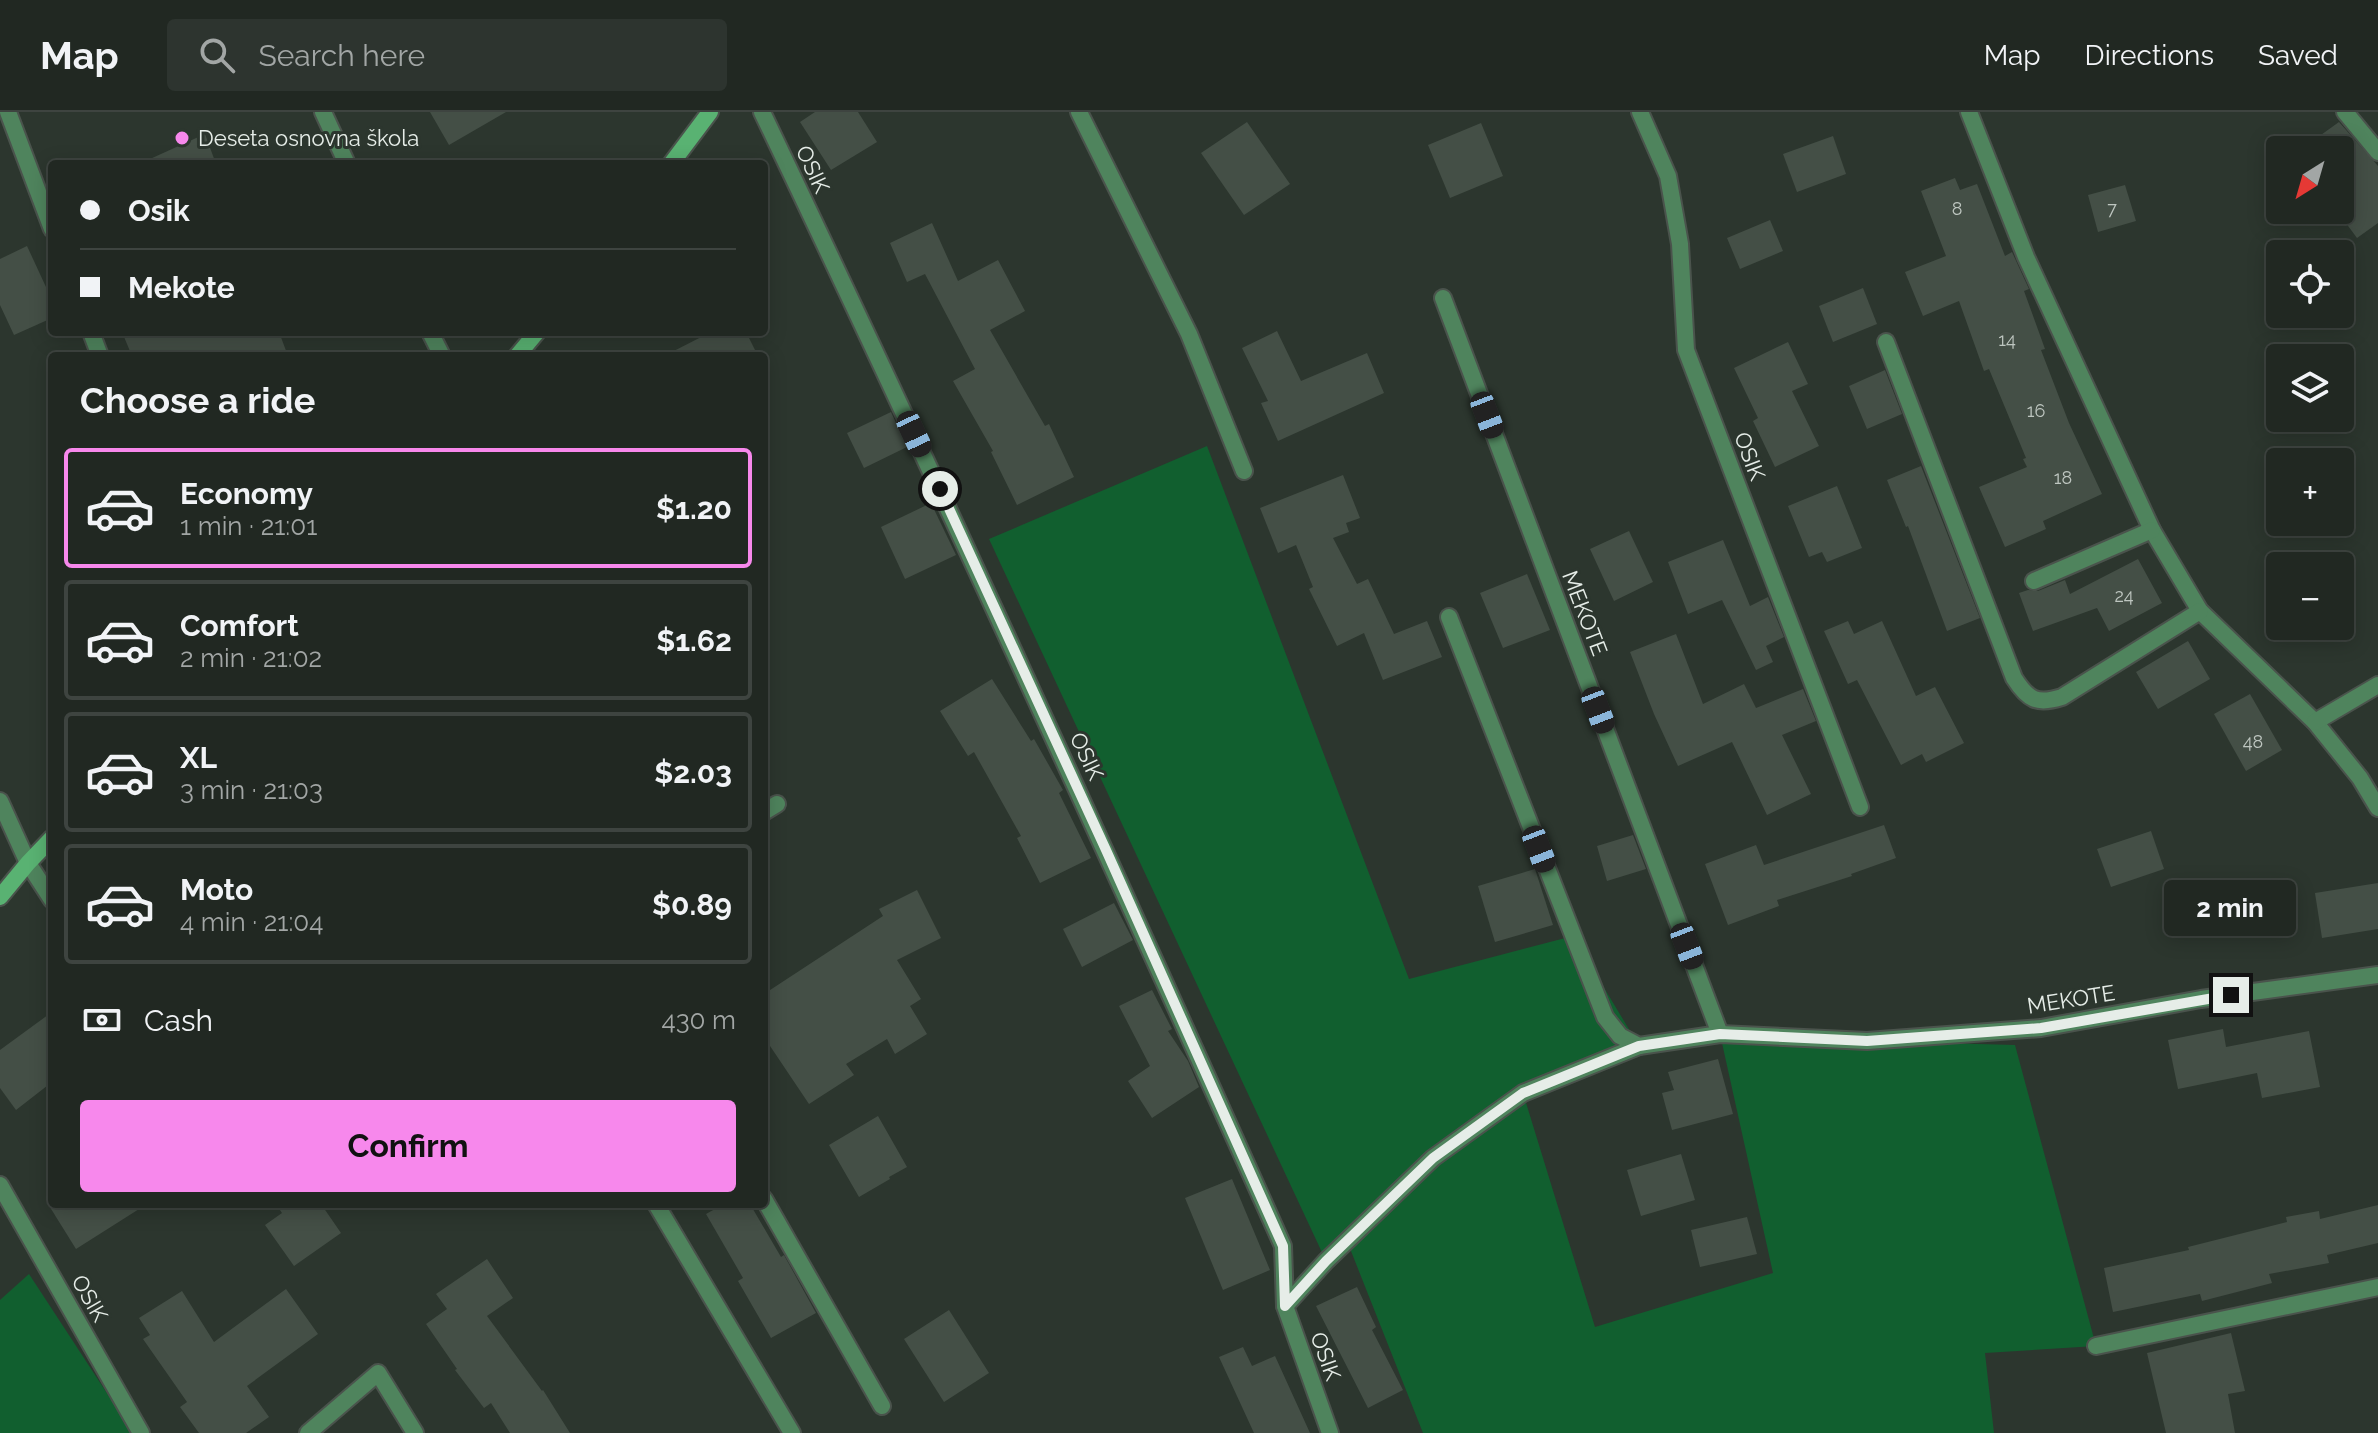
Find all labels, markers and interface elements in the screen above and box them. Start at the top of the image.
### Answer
search box [167,19,727,91]
text: Map [40,33,119,78]
icon: search [195,33,239,77]
text: Search here [259,38,425,73]
text: Map [1984,39,2041,72]
text: Directions [2085,39,2214,72]
text: Saved [2258,39,2338,72]
place label: Deseta osnovna škola [198,125,419,151]
marker: Deseta osnovna škola [173,129,191,147]
north arrow [2266,136,2354,224]
map controls [2266,136,2354,640]
street label: OSIK [791,141,836,198]
text: Osik [128,193,190,228]
house number: 8 [1952,198,1962,219]
house number: 7 [2107,198,2117,219]
button: locate [2266,240,2354,328]
text: Mekote [128,270,235,305]
house number: 14 [1998,329,2016,350]
button: layers [2266,344,2354,432]
text: Choose a ride [80,379,315,421]
car [1467,388,1507,442]
house number: 16 [2027,400,2045,421]
car [893,407,935,461]
street label: OSIK [1729,428,1771,485]
button: + [2266,448,2354,536]
house number: 18 [2054,467,2072,488]
route start [922,471,958,507]
icon: car [84,472,156,544]
text: Economy [180,476,313,511]
text: $1.20 [656,491,732,526]
text: 1 min · 21:01 [180,511,317,541]
button: − [2266,552,2354,640]
street label: MEKOTE [1557,567,1613,659]
house number: 24 [2114,585,2134,606]
icon: car [84,604,156,676]
text: Comfort [180,608,299,643]
text: $1.62 [656,623,732,658]
text: 2 min · 21:02 [180,643,322,673]
car [1578,683,1618,737]
street label: OSIK [1065,728,1110,785]
house number: 48 [2243,731,2263,752]
icon: car [84,736,156,808]
text: XL [180,740,217,775]
text: $2.03 [654,755,732,790]
text: 3 min · 21:03 [180,775,323,805]
car [1519,822,1559,876]
icon: car [84,868,156,940]
text: Moto [180,872,253,907]
callout: 2 min [2165,879,2297,935]
text: $0.89 [652,887,732,922]
text: 2 min [2196,893,2264,923]
text: 4 min · 21:04 [180,907,323,937]
car [1667,919,1707,973]
route end [2213,977,2249,1013]
street label: MEKOTE [2025,979,2117,1019]
icon: cash [80,998,124,1042]
text: Cash [144,1003,213,1038]
text: 430 m [661,1005,736,1035]
button: Confirm [80,1100,736,1192]
street label: OSIK [66,1270,114,1327]
street label: OSIK [1305,1328,1347,1384]

